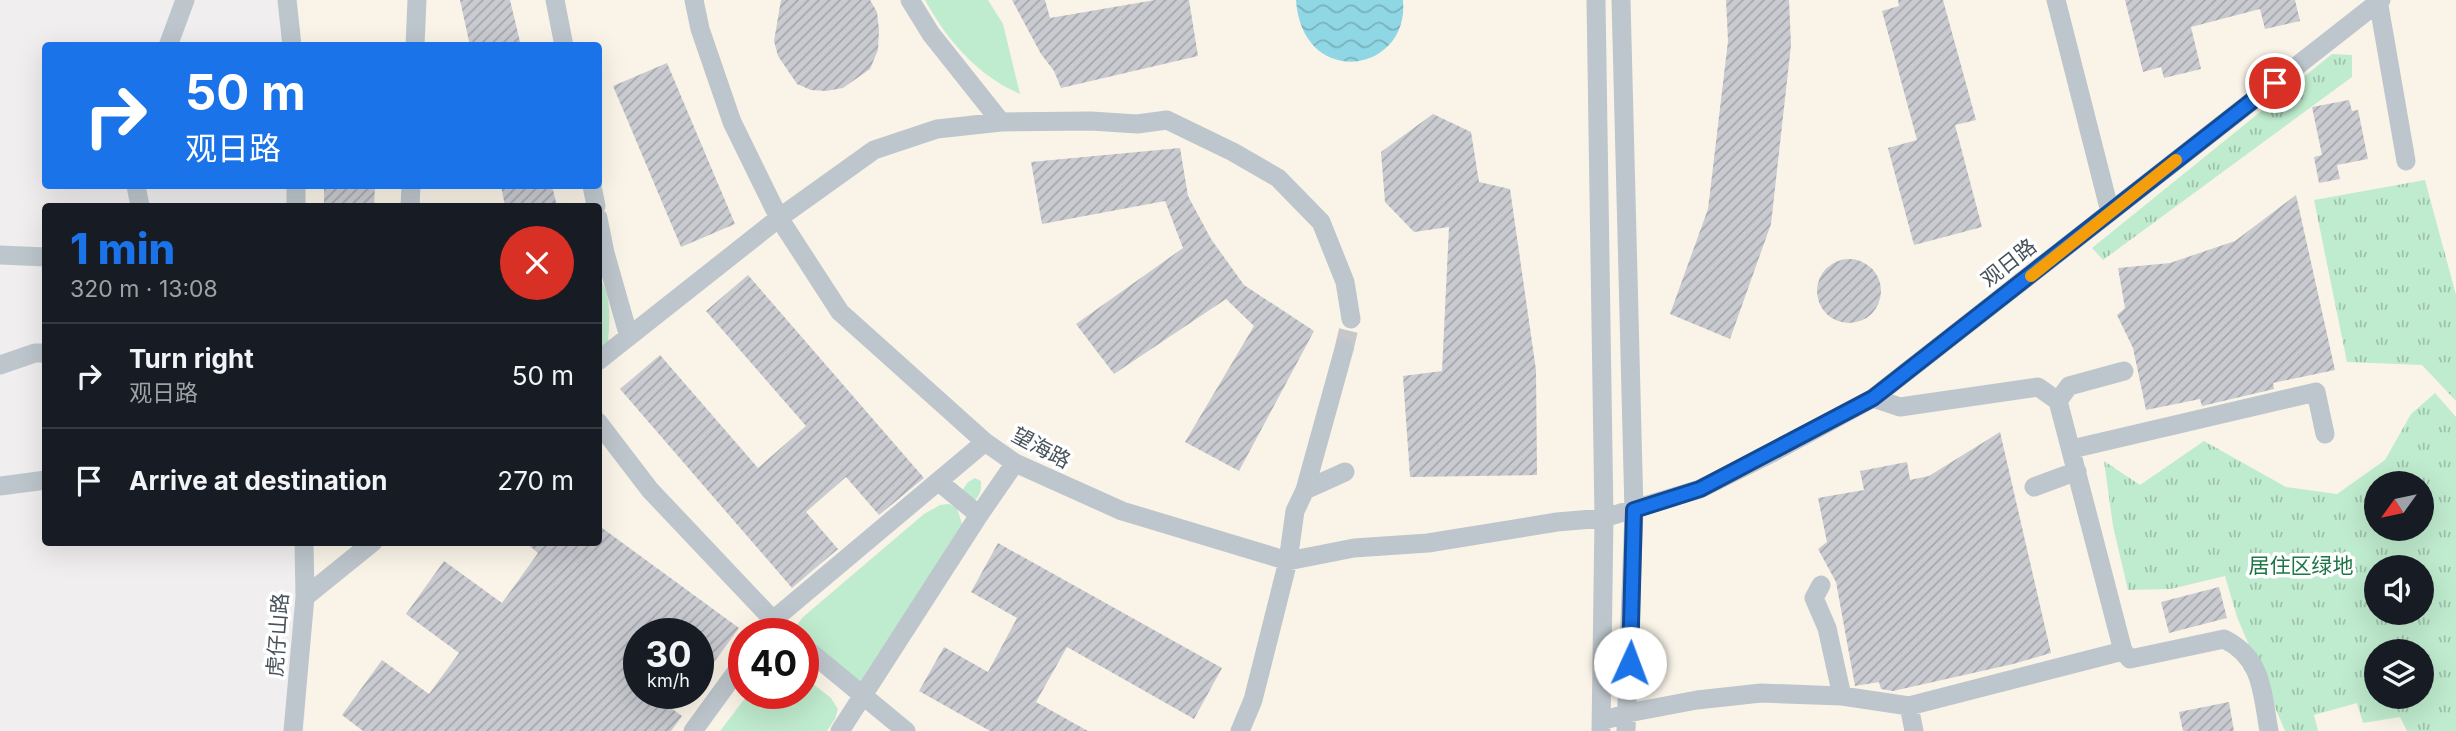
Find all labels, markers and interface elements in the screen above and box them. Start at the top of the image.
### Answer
pin [2245,53,2305,113]
text: 50 m [185,63,306,122]
icon: arrive [2256,64,2294,102]
icon: right [70,70,161,161]
text: 观日路 [185,129,281,168]
text: 1 min [70,223,175,274]
button: close [500,226,574,300]
street label: 观日路 [1976,233,2041,292]
text: 320 m · 13:08 [70,275,218,303]
text: Turn right [129,343,254,374]
icon: right [70,357,108,395]
text: 50 m [512,360,574,391]
text: 观日路 [129,379,198,407]
street label: 望海路 [1008,422,1075,473]
icon: arrive [70,462,108,500]
text: Arrive at destination [129,465,388,496]
text: 270 m [497,465,574,496]
north arrow [2364,471,2434,541]
map controls [2364,471,2434,709]
park label: 居住区绿地 [2249,553,2354,578]
button: sound [2364,555,2434,625]
street label: 虎仔山路 [262,592,293,678]
speed limit sign: 40 [728,618,819,709]
position arrow [1593,626,1667,700]
text: 30 [645,633,692,675]
button: layers [2364,639,2434,709]
text: km/h [647,670,690,691]

